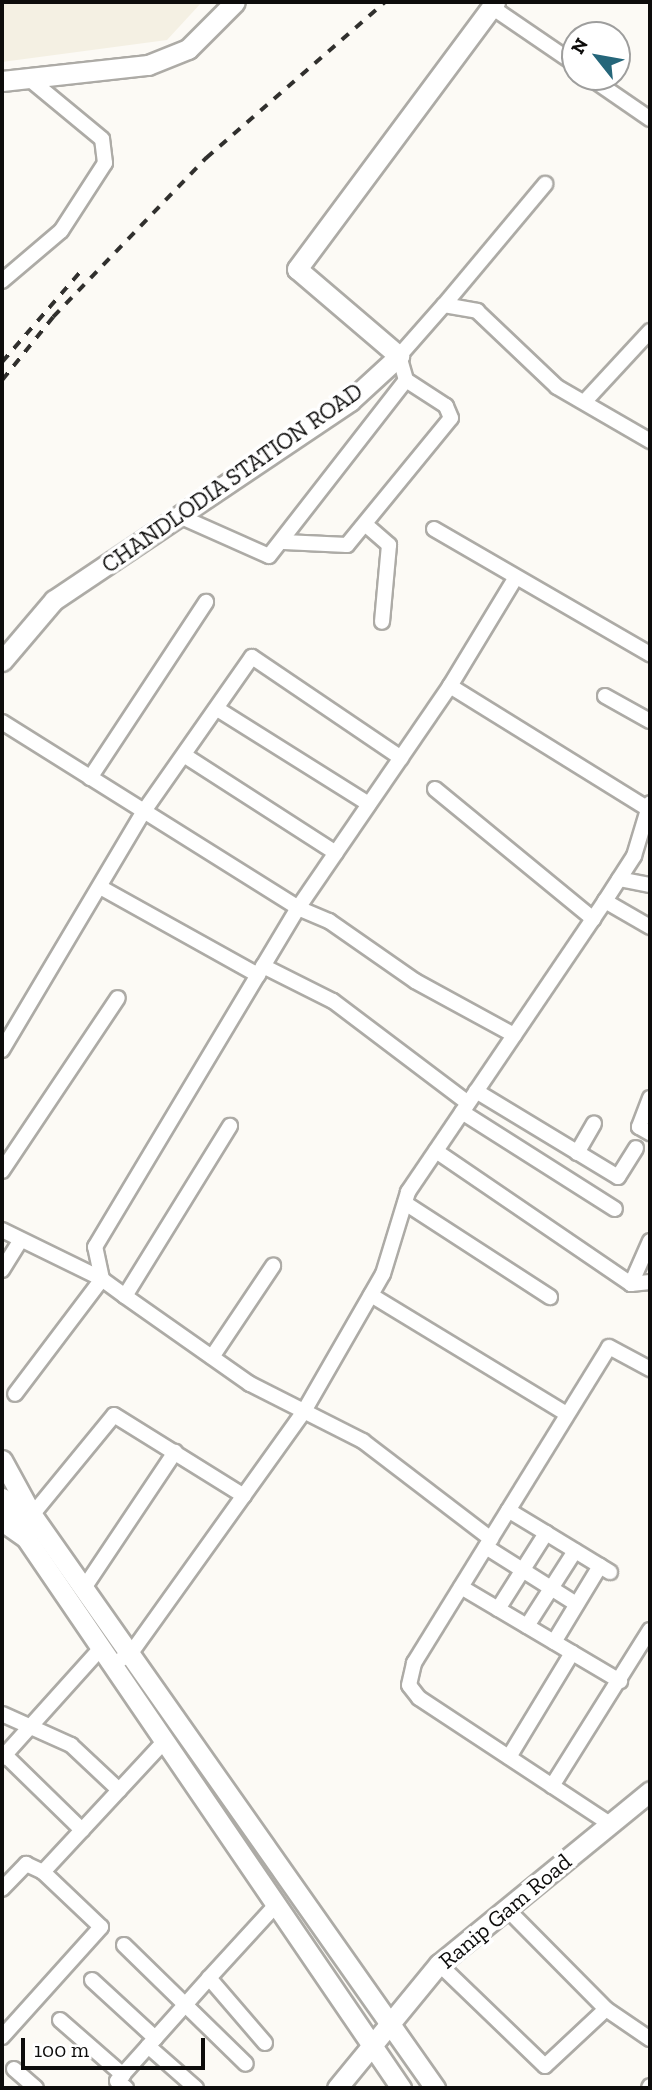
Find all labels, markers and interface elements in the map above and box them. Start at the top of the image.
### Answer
north arrow [561,21,631,91]
text: N [566,34,593,58]
street label: CHANDLODIA STATION ROAD [96,377,368,579]
street label: Ranip Gam Road [433,1848,577,1974]
scale bar [24,2024,208,2068]
text: 100 m [34,2037,89,2062]

